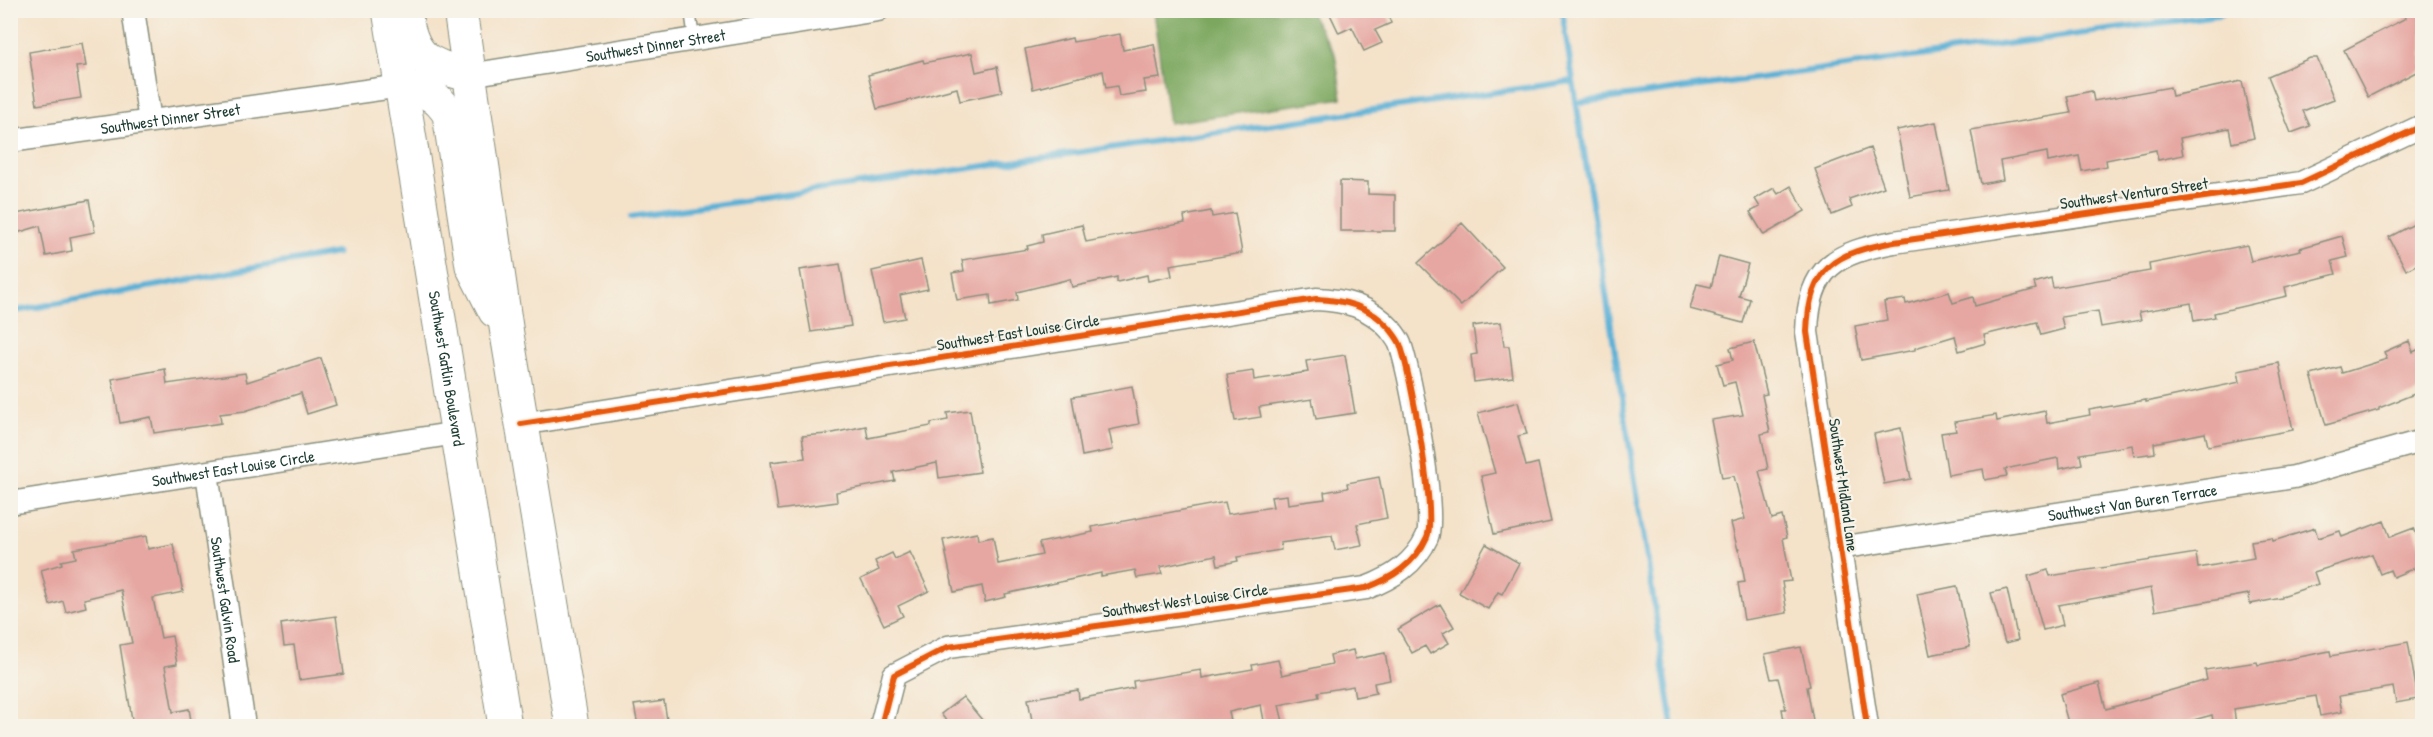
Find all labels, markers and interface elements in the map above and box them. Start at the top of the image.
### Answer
street label: Southwest Dinner Street [584,23,727,67]
street label: Southwest Dinner Street [99,98,242,139]
street label: Southwest Ventura Street [2058,172,2210,214]
street label: Southwest Gatlin Boulevard [424,289,470,447]
street label: Southwest East Louise Circle [935,308,1101,356]
street label: Southwest Midland Lane [1824,417,1864,554]
street label: Southwest East Louise Circle [150,444,317,492]
street label: Southwest Van Buren Terrace [2046,478,2219,526]
street label: Southwest Galvin Road [205,535,246,664]
street label: Southwest West Louise Circle [1101,577,1270,623]

